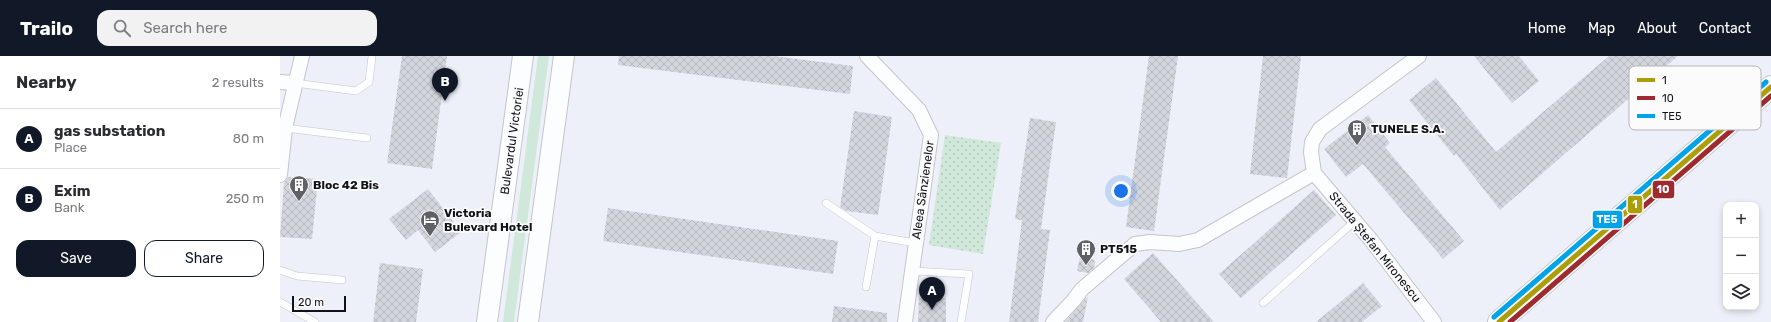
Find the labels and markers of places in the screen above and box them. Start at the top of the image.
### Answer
pin: B [432,68,458,101]
building icon: TUNELE S.A. [1346,118,1368,146]
place label: TUNELE S.A. [1371,122,1444,136]
building icon: Bloc 42 Bis [288,174,310,202]
place label: Bloc 42 Bis [313,178,379,192]
place label: Victoria Bulevard Hotel [444,206,532,234]
hotel icon: Victoria Bulevard Hotel [419,209,441,237]
building icon: PT515 [1075,238,1097,266]
place label: PT515 [1100,242,1137,256]
pin: A [919,277,945,310]

